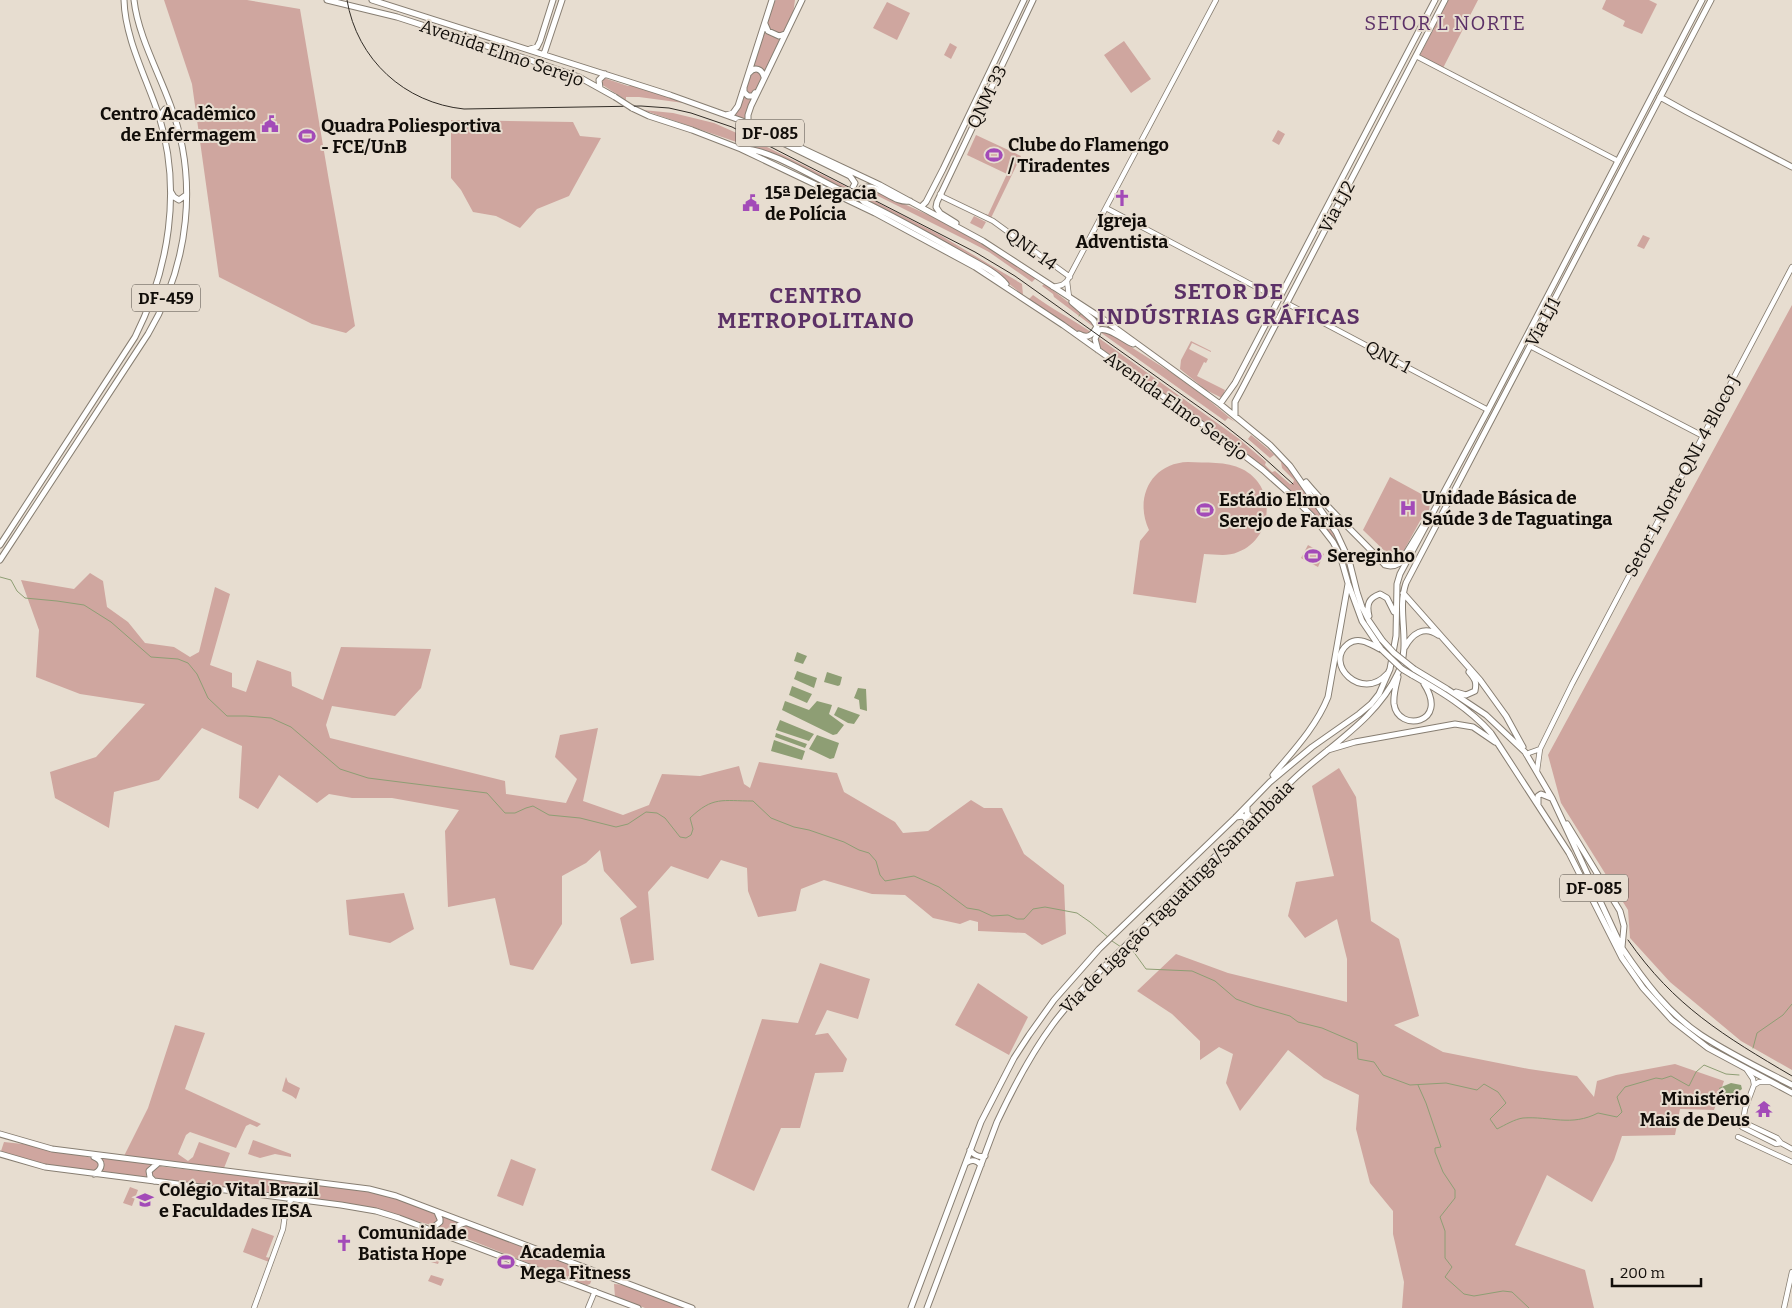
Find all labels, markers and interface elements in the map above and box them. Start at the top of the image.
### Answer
district label: SETOR L NORTE [1364,11,1526,35]
street label: Avenida Elmo Serejo [417,15,587,91]
street label: QNM 33 [962,62,1012,132]
place label: Centro Acadêmico de Enfermagem [100,103,256,146]
public building icon: Centro Acadêmico de Enfermagem [260,114,280,134]
place label: Quadra Poliesportiva - FCE/UnB [321,115,501,158]
road number: DF-085 [736,120,804,146]
sports icon: Quadra Poliesportiva - FCE/UnB [297,126,317,146]
place label: Clube do Flamengo / Tiradentes [1007,134,1169,177]
sports icon: Clube do Flamengo / Tiradentes [984,145,1004,165]
street label: Via LJ2 [1314,177,1360,237]
place label: 15ª Delegacia de Polícia [765,182,877,225]
church icon: Igreja Adventista [1112,188,1132,208]
public building icon: 15ª Delegacia de Polícia [741,193,761,213]
place label: Igreja Adventista [1076,210,1168,253]
street label: QNL 14 [1001,223,1062,276]
district label: SETOR DE INDÚSTRIAS GRÁFICAS [1097,278,1361,330]
district label: CENTRO METROPOLITANO [717,282,915,334]
road number: DF-459 [132,284,200,312]
street label: Via LJ1 [1521,293,1566,351]
street label: QNL 1 [1361,336,1415,378]
street label: Avenida Elmo Serejo [1100,347,1252,465]
street label: Setor L Norte QNL 4 Bloco J [1619,371,1745,581]
place label: Unidade Básica de Saúde 3 de Taguatinga [1422,487,1612,530]
place label: Estádio Elmo Serejo de Farias [1219,489,1353,532]
hospital icon: Unidade Básica de Saúde 3 de Taguatinga [1398,498,1418,518]
sports icon: Estádio Elmo Serejo de Farias [1195,500,1215,520]
place label: Sereginho [1327,545,1415,567]
sports icon: Sereginho [1303,546,1323,566]
street label: Via de Ligação Taguatinga/Samambaia [1056,776,1298,1018]
road number: DF-085 [1560,874,1628,901]
place label: Ministério Mais de Deus [1640,1088,1750,1131]
temple icon: Ministério Mais de Deus [1754,1099,1774,1119]
place label: Colégio Vital Brazil e Faculdades IESA [159,1179,319,1222]
school or university icon: Colégio Vital Brazil e Faculdades IESA [135,1190,155,1210]
place label: Comunidade Batista Hope [358,1222,467,1265]
church icon: Comunidade Batista Hope [334,1233,354,1253]
place label: Academia Mega Fitness [520,1241,631,1284]
sports icon: Academia Mega Fitness [496,1252,516,1272]
scale bar [1612,1256,1701,1288]
text: 200 m [1620,1264,1665,1282]

